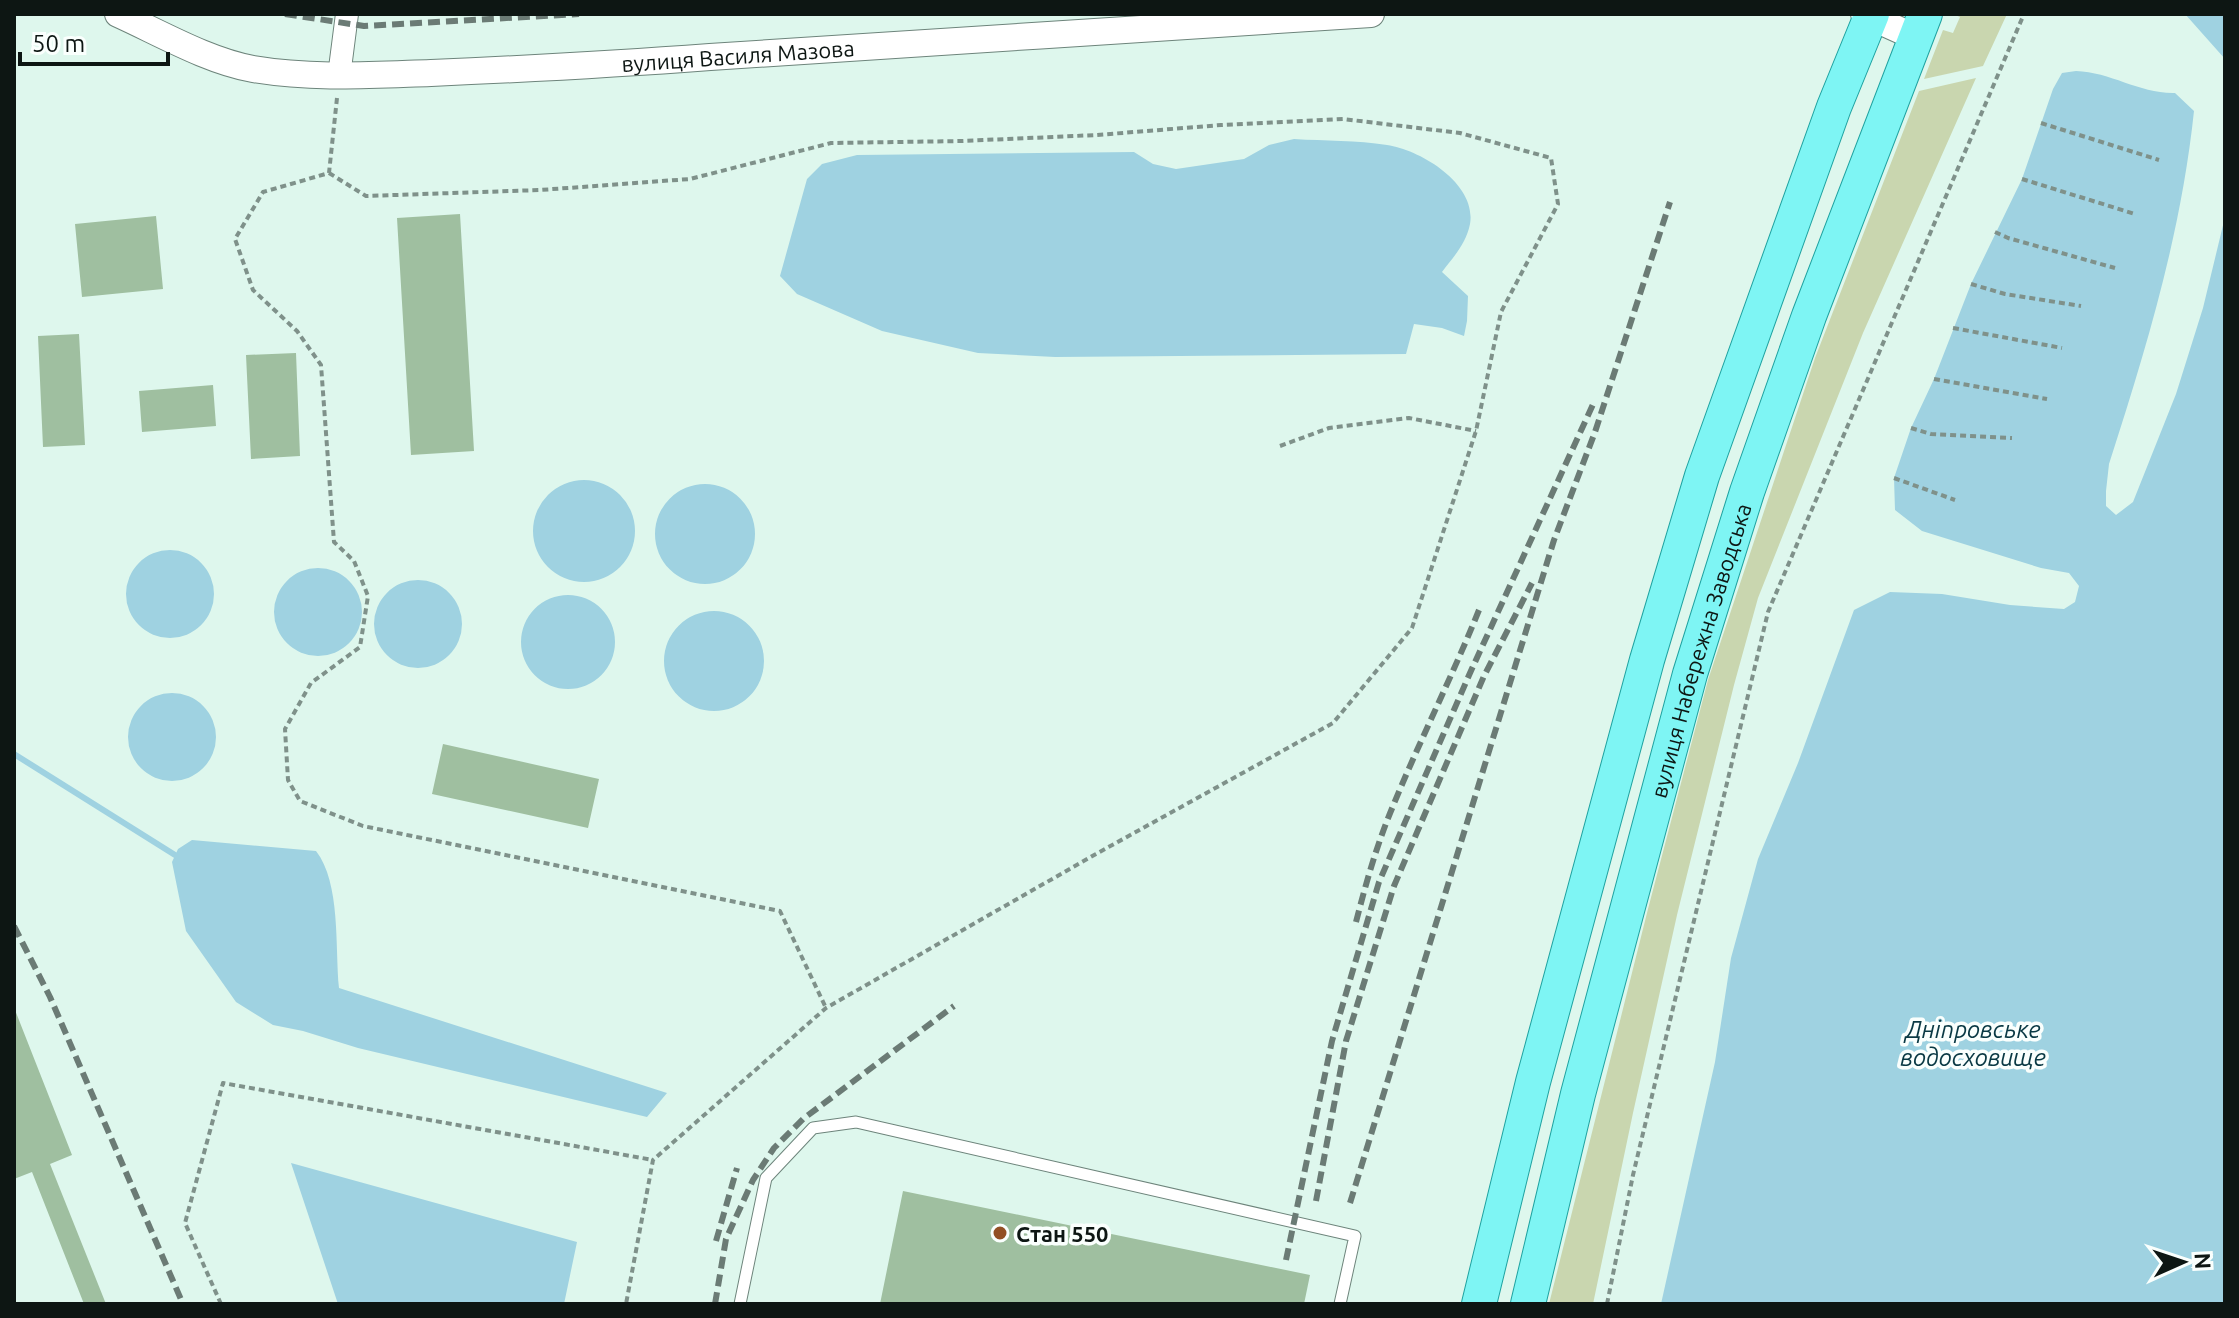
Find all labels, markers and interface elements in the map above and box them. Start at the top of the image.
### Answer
scale bar [20,16,168,66]
text: 50 m [32,30,85,57]
street label: вулиця Василя Мазова [621,35,855,76]
street label: вулиця Набережна Заводська [1645,500,1755,801]
water label: Дніпровське водосховище [1900,1016,2046,1071]
place label: Стан 550 [1016,1221,1108,1246]
north arrow [2143,1222,2223,1302]
marker: Стан 550 [991,1224,1009,1242]
text: N [2191,1252,2216,1270]

